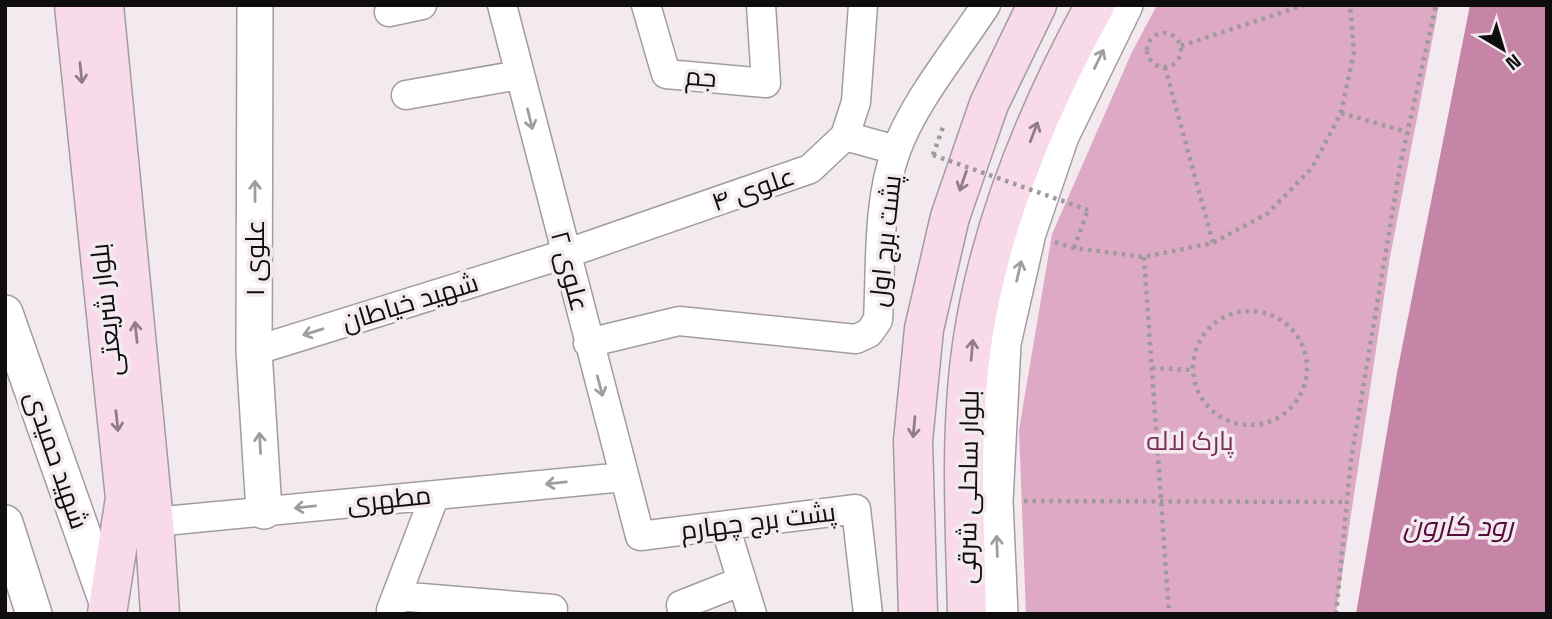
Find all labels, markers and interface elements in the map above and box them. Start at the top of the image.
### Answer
north arrow [1468,14,1538,84]
text: N [1500,48,1526,76]
one-way arrow [1093,49,1106,70]
street label: جم [684,59,718,96]
one-way arrow [75,61,88,84]
one-way arrow [525,108,538,130]
one-way arrow [1029,121,1042,143]
street label: علوی ۴ [707,159,799,219]
one-way arrow [956,169,968,191]
street label: پشت برج اول [861,173,909,309]
one-way arrow [248,180,262,203]
street label: علوی ۱ [238,220,272,296]
street label: علوی ۲ [543,227,597,315]
street label: بلوار شریعتی [82,242,130,378]
one-way arrow [1013,260,1027,283]
street label: شهید خیاطان [338,265,482,339]
one-way arrow [129,321,142,344]
one-way arrow [302,327,324,340]
one-way arrow [966,339,979,362]
one-way arrow [594,375,607,397]
street label: شهید حمیدی [18,387,96,533]
street label: بلوار ساحلی شرقی [949,390,987,584]
one-way arrow [111,409,124,432]
one-way arrow [908,415,921,438]
park label: پارک لاله [1146,424,1234,458]
one-way arrow [253,432,266,455]
one-way arrow [545,477,568,490]
street label: مطهری [345,478,433,520]
street label: پشت برج چهارم [678,495,838,548]
one-way arrow [295,501,317,514]
water label: رود کارون [1403,508,1515,544]
one-way arrow [990,534,1003,557]

